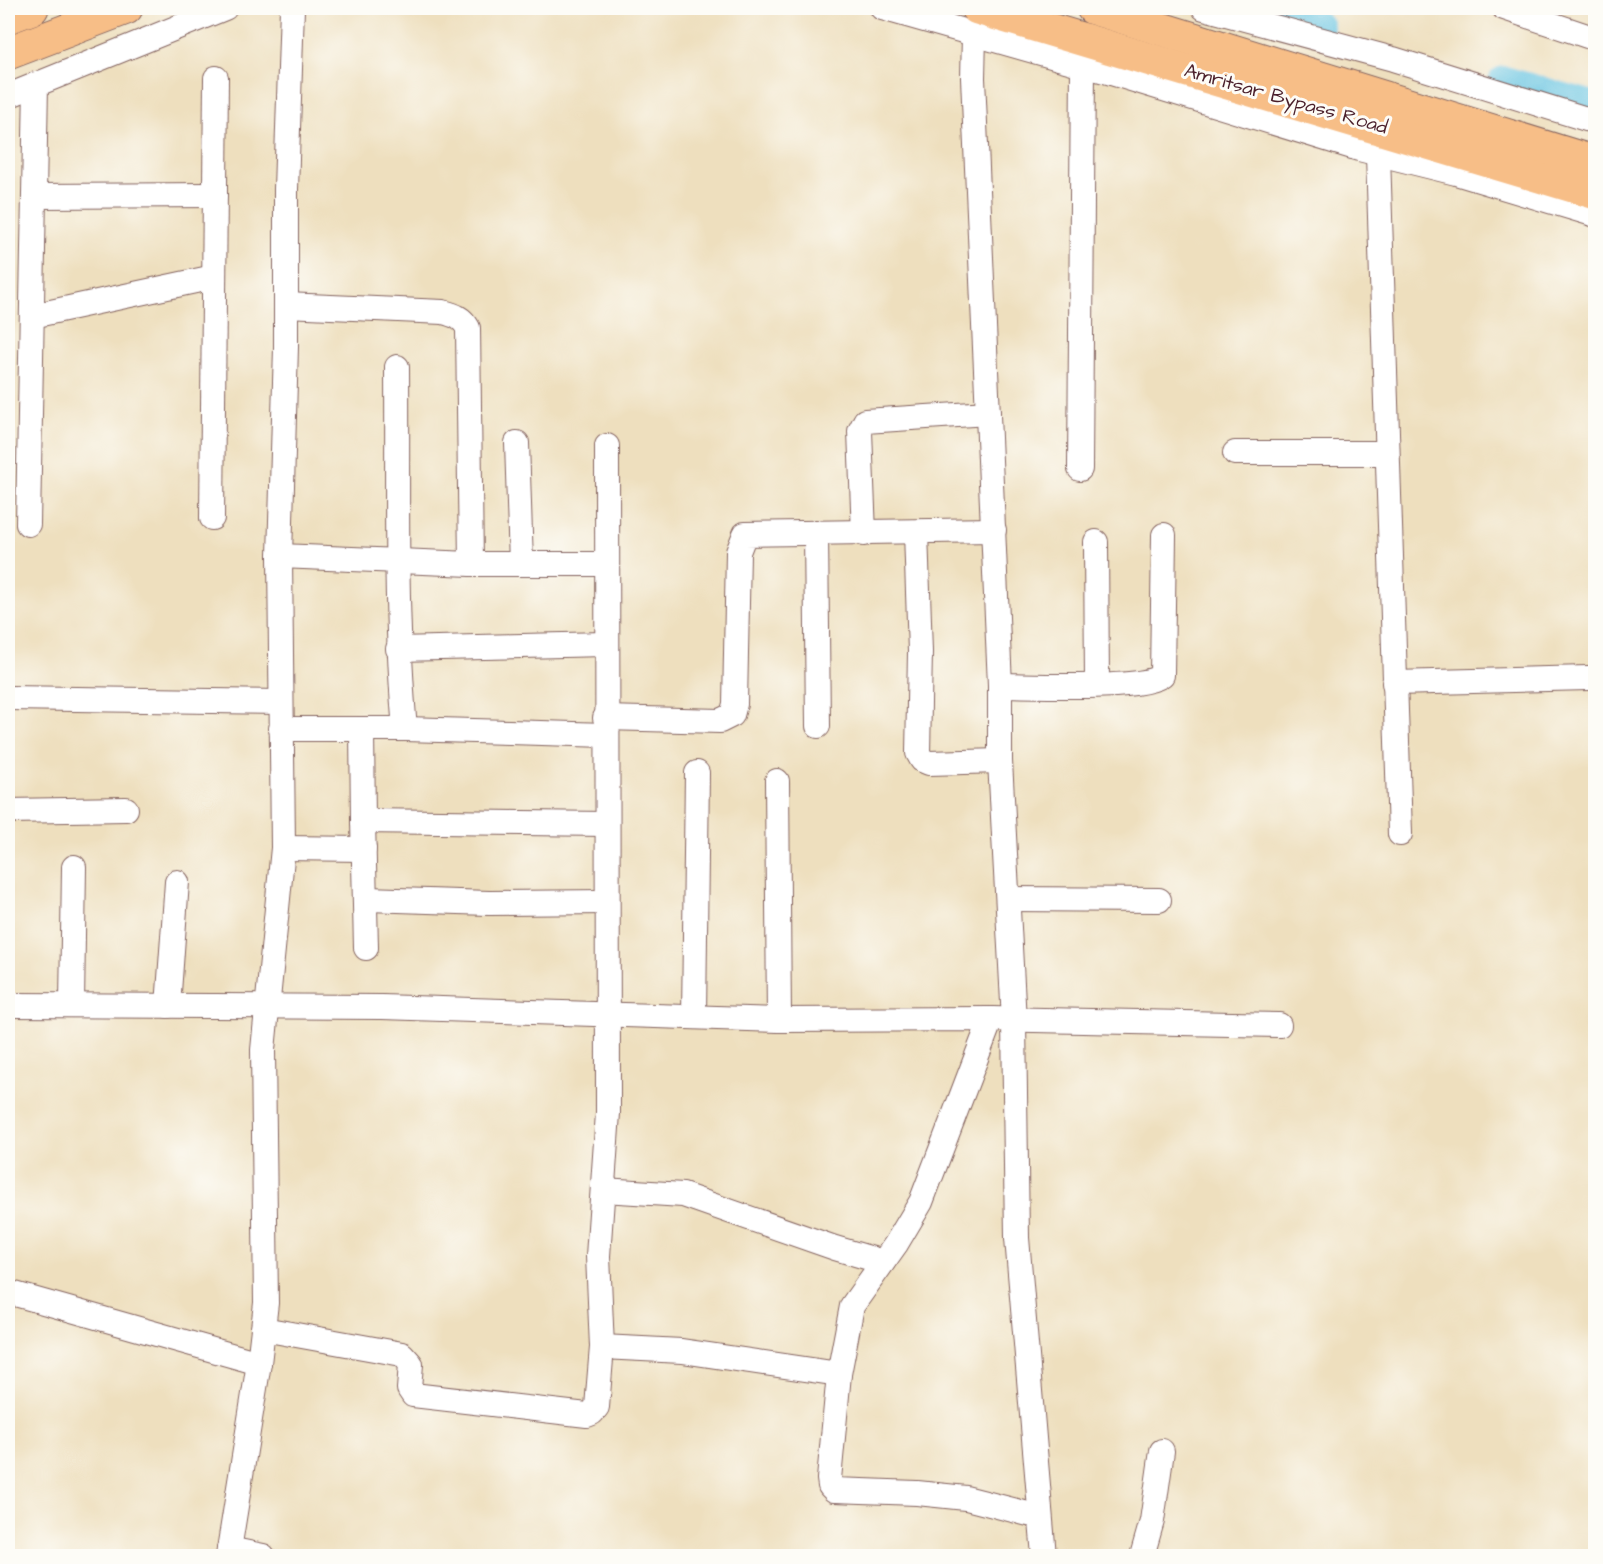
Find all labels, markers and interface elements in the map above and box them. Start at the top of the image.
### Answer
street label: Amritsar Bypass Road [1181,57,1391,142]

